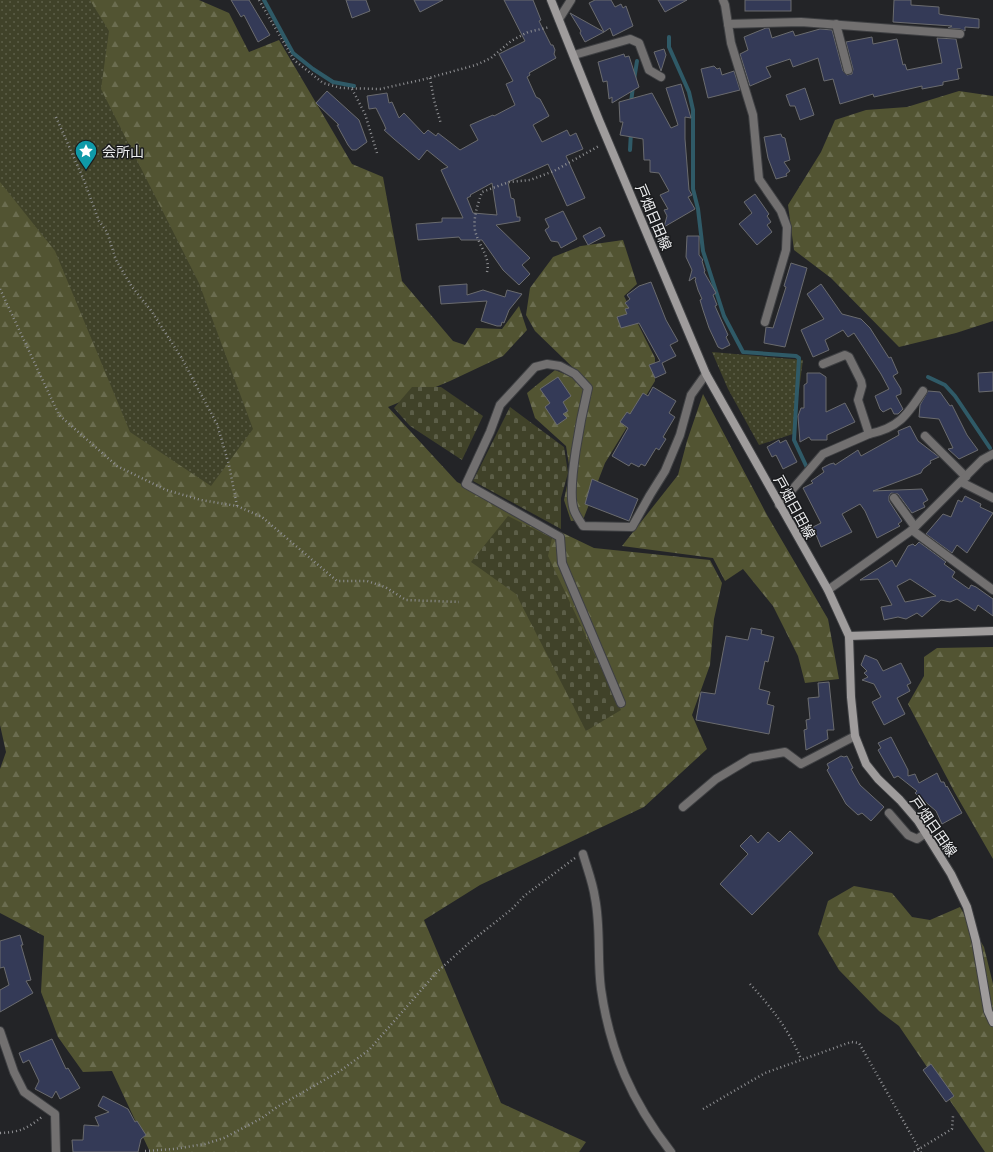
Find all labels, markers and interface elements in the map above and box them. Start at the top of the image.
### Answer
place icon: 会所山 [73,138,99,171]
place label: 会所山 [102,142,144,161]
street label: 戸畑日田線 [632,181,676,253]
street label: 戸畑日田線 [770,472,820,542]
street label: 戸畑日田線 [906,792,962,860]

